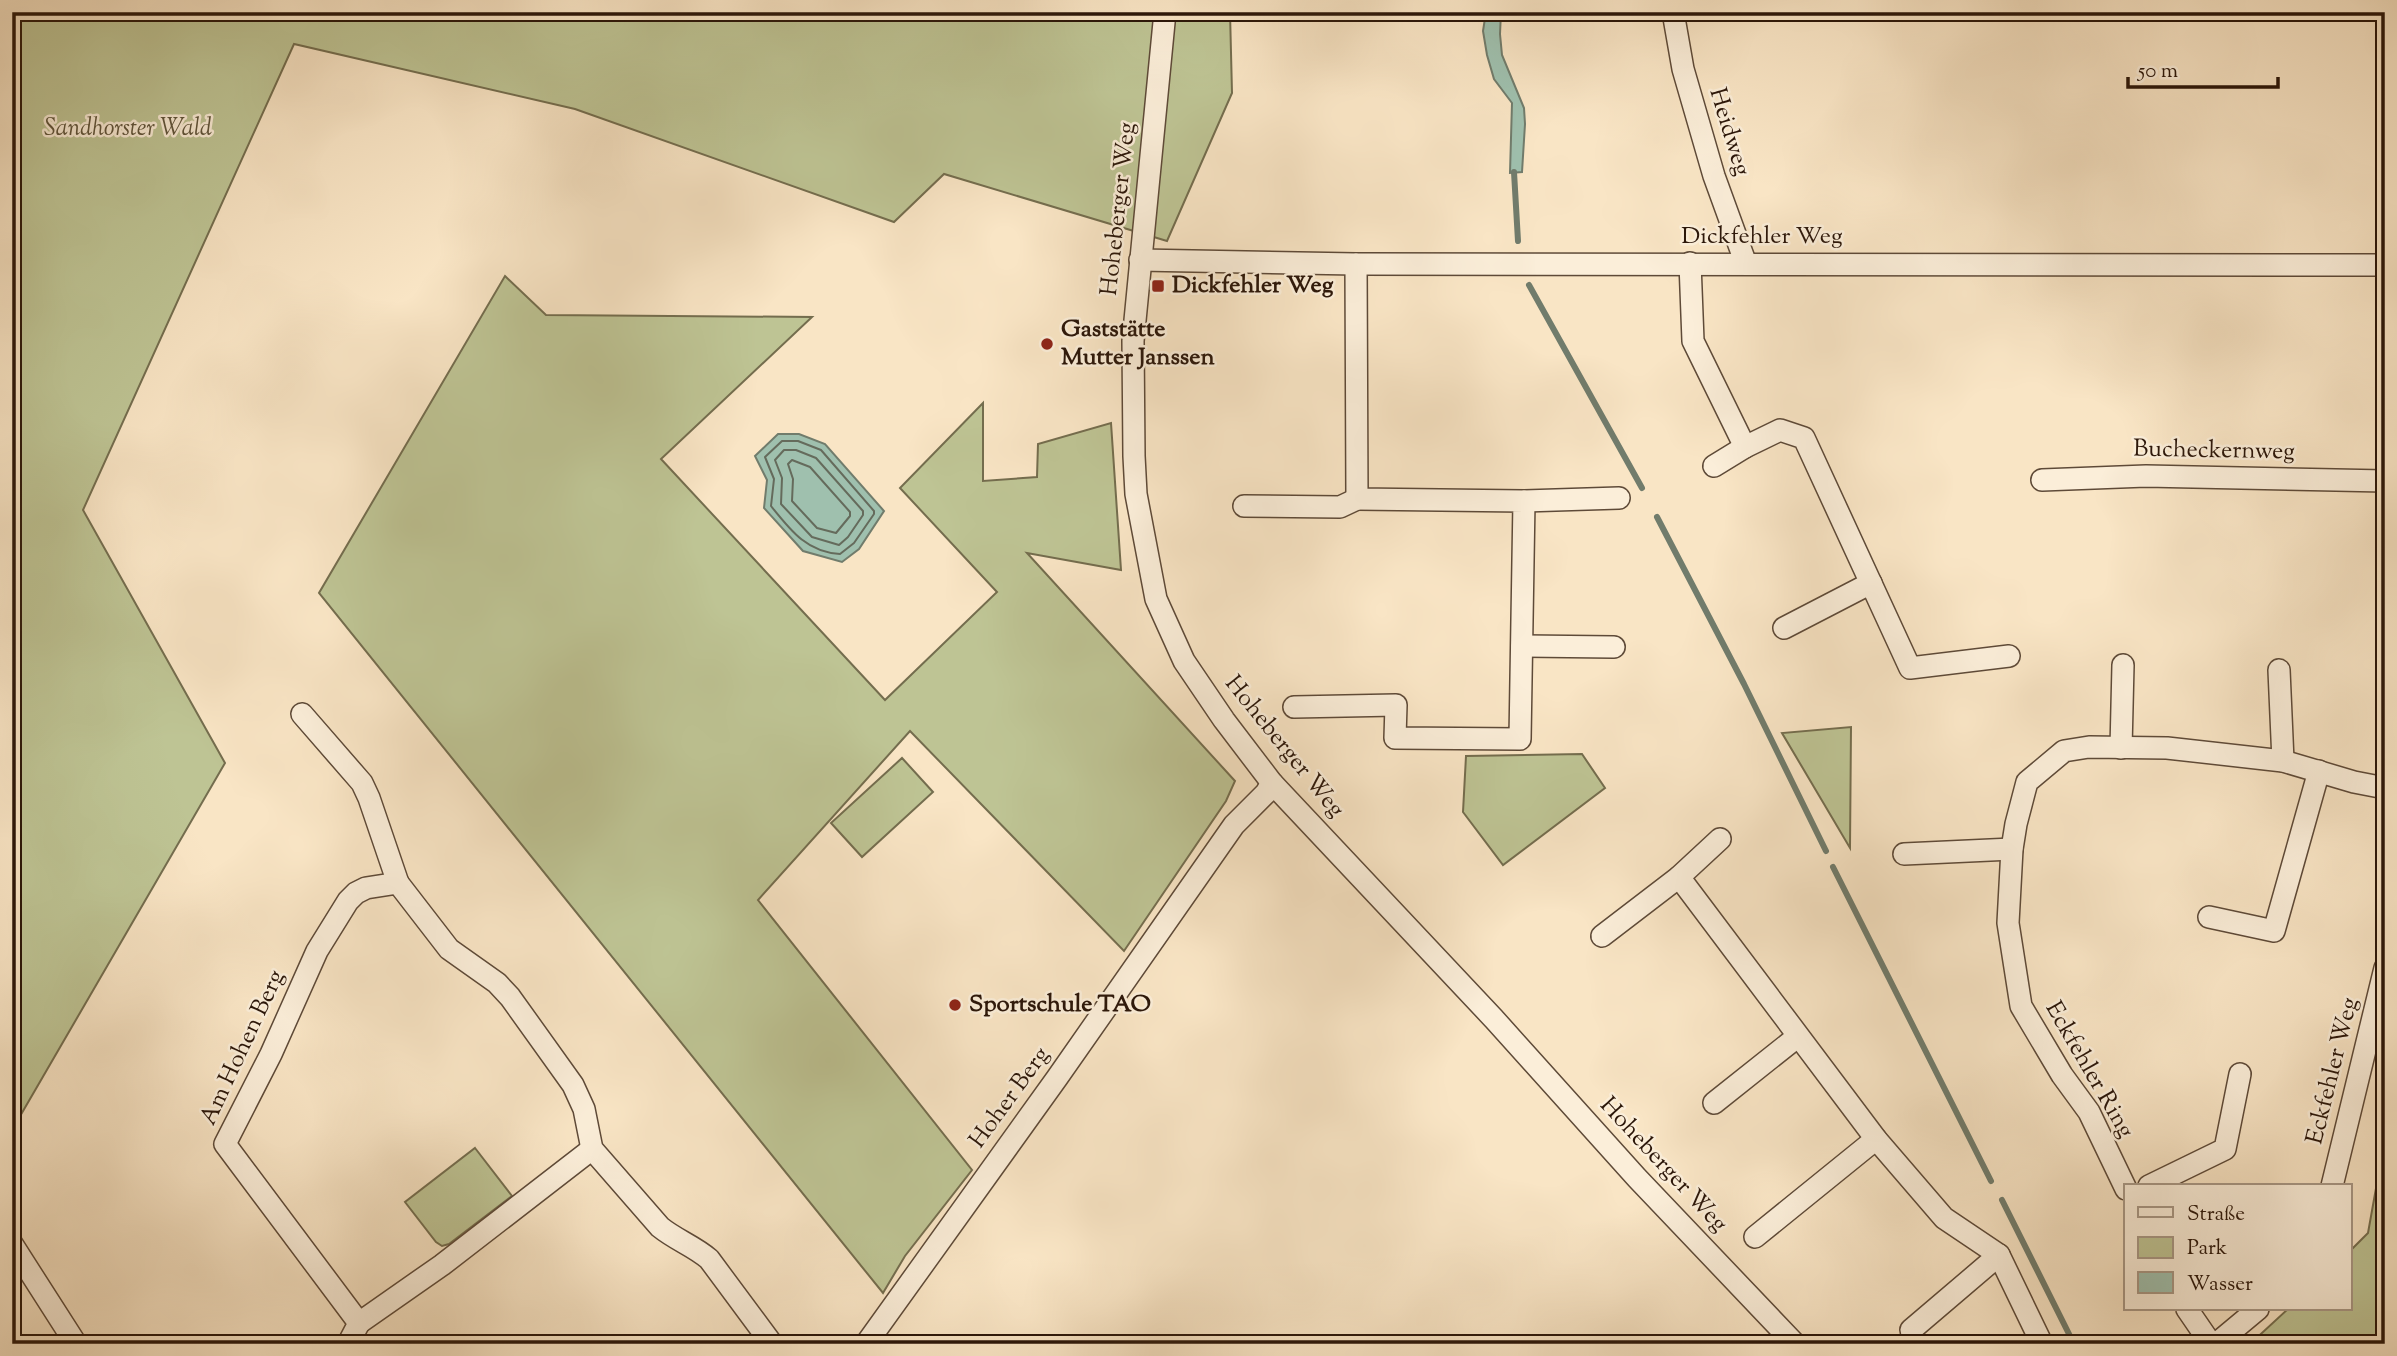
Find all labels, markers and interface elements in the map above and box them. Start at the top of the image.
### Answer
scale bar [2128,46,2278,90]
text: 50 m [2137,57,2178,87]
street label: Heidweg [1700,84,1759,180]
park label: Sandhorster Wald [44,112,212,146]
street label: Hoheberger Weg [1093,120,1145,297]
street label: Dickfehler Weg [1681,220,1843,254]
place label: Dickfehler Weg [1172,269,1334,303]
marker: Dickfehler Weg [1150,278,1166,294]
place label: Gaststätte Mutter Janssen [1061,313,1215,375]
marker: Gaststätte Mutter Janssen [1039,336,1055,352]
street label: Bucheckernweg [2133,433,2296,469]
street label: Hoheberger Weg [1216,669,1352,826]
street label: Am Hohen Berg [192,965,294,1131]
place label: Sportschule TAO [969,988,1151,1022]
street label: Eckfehler Weg [2298,994,2368,1148]
street label: Eckfehler Ring [2036,995,2142,1145]
marker: Sportschule TAO [947,997,963,1013]
street label: Hoher Berg [962,1040,1059,1156]
street label: Hoheberger Weg [1591,1090,1735,1240]
legend [2124,1184,2352,1310]
text: Straße [2187,1200,2245,1230]
text: Park [2187,1234,2228,1264]
text: Wasser [2187,1270,2253,1300]

